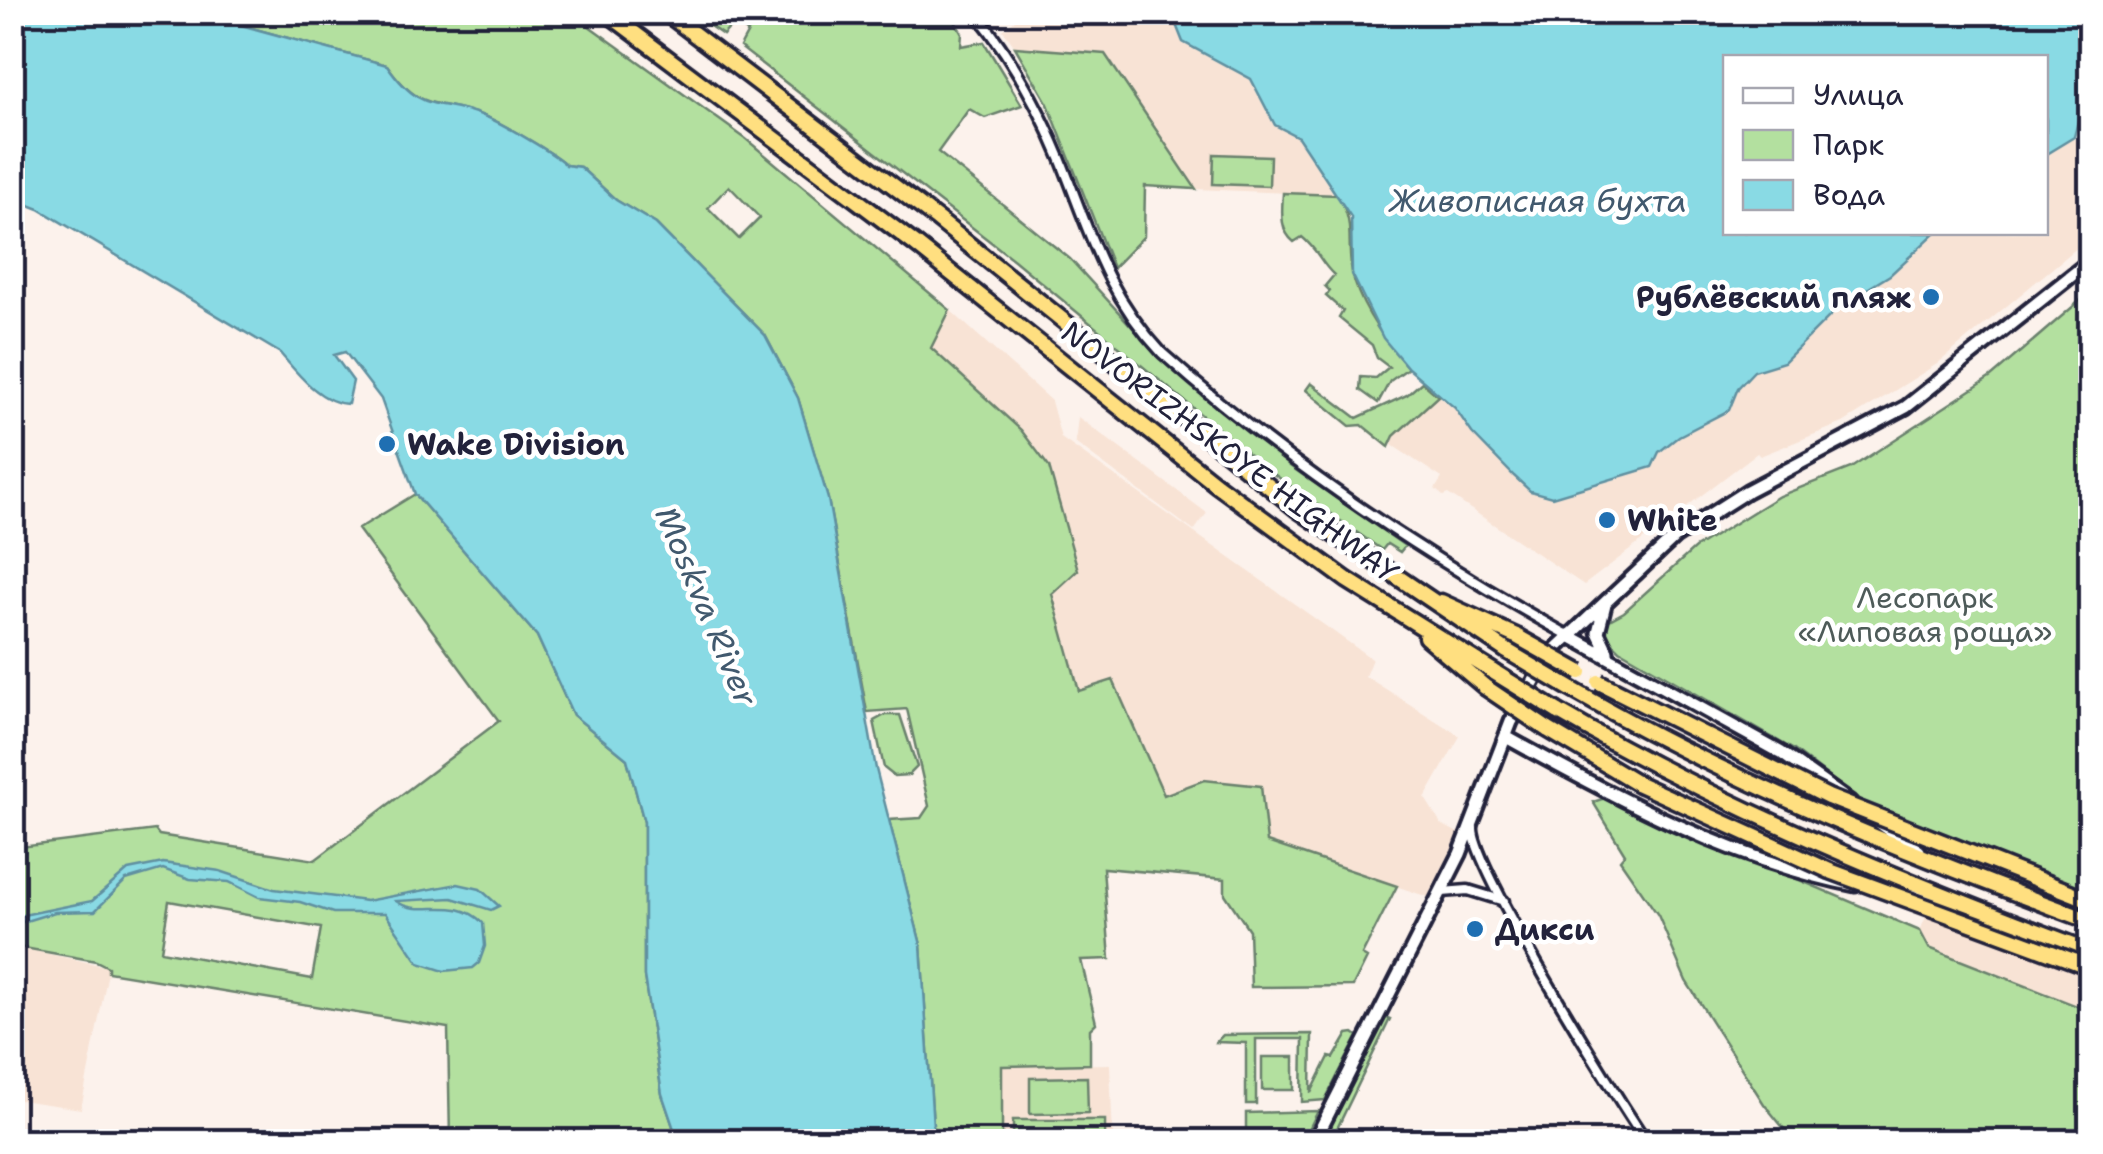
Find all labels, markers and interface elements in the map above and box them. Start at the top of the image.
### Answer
legend [1723,55,2048,235]
text: Улица [1813,74,1904,115]
text: Парк [1813,124,1884,165]
text: Вода [1813,174,1885,215]
water label: Живописная бухта [1388,179,1687,222]
place label: Рублёвский пляж [1636,277,1912,318]
marker: Рублёвский пляж [1920,286,1942,308]
street label: NOVORIZHSKOYE HIGHWAY [1053,311,1407,593]
place label: Wake Division [407,424,625,465]
marker: Wake Division [376,433,398,455]
water label: Moskva River [646,500,769,713]
place label: White [1627,500,1718,541]
marker: White [1596,509,1618,531]
park label: Лесопарк «Липовая роща» [1798,577,2052,652]
place label: Дикси [1495,909,1595,950]
marker: Дикси [1464,918,1486,940]

